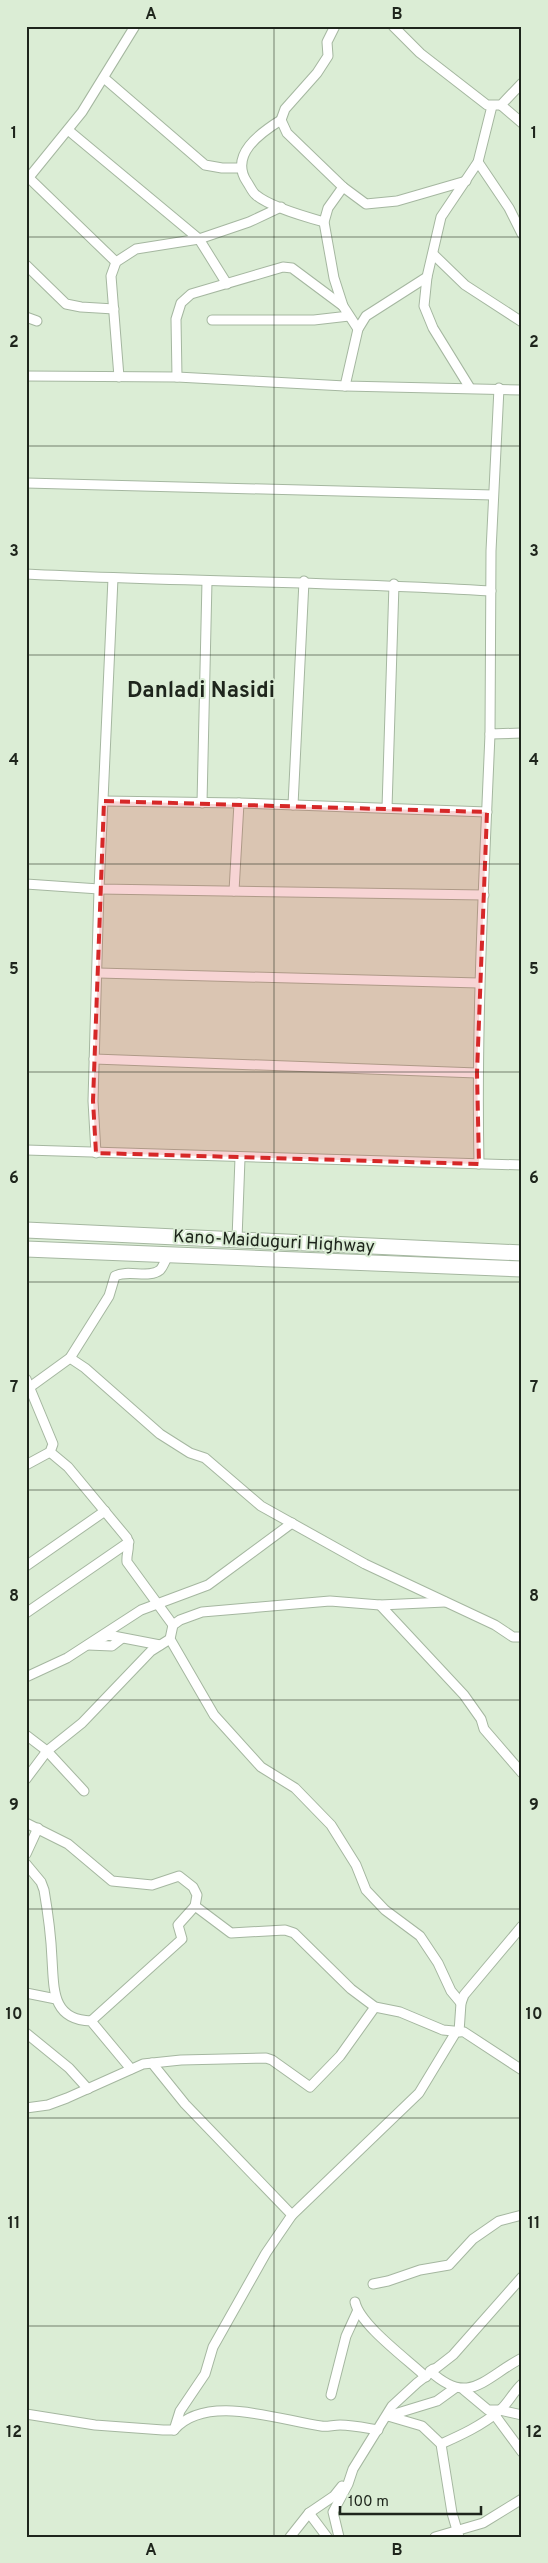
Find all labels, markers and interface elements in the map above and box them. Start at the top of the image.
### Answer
text: A [145,5,157,25]
text: B [391,5,403,25]
text: 1 [11,124,17,144]
text: 1 [531,124,537,144]
text: 2 [9,333,19,353]
text: 2 [529,333,539,353]
text: 3 [9,542,19,562]
text: 3 [529,542,539,562]
district label: Danladi Nasidi [127,678,275,705]
text: 4 [9,751,19,771]
text: 4 [529,751,539,771]
text: 5 [9,960,19,980]
text: 5 [529,960,539,980]
text: 6 [9,1169,19,1189]
text: 6 [529,1169,539,1189]
street label: Kano-Maiduguri Highway [172,1226,375,1259]
text: 7 [10,1378,18,1398]
text: 7 [530,1378,538,1398]
text: 8 [9,1587,19,1607]
text: 8 [529,1587,539,1607]
text: 9 [9,1796,19,1816]
text: 9 [529,1796,539,1816]
text: 10 [6,2005,22,2025]
text: 10 [526,2005,542,2025]
text: 11 [8,2214,20,2234]
text: 11 [528,2214,540,2234]
text: 12 [6,2423,22,2443]
text: 12 [526,2423,542,2443]
scale bar [340,2483,482,2515]
text: 100 m [348,2493,389,2512]
text: A [145,2541,157,2561]
text: B [391,2541,403,2561]

